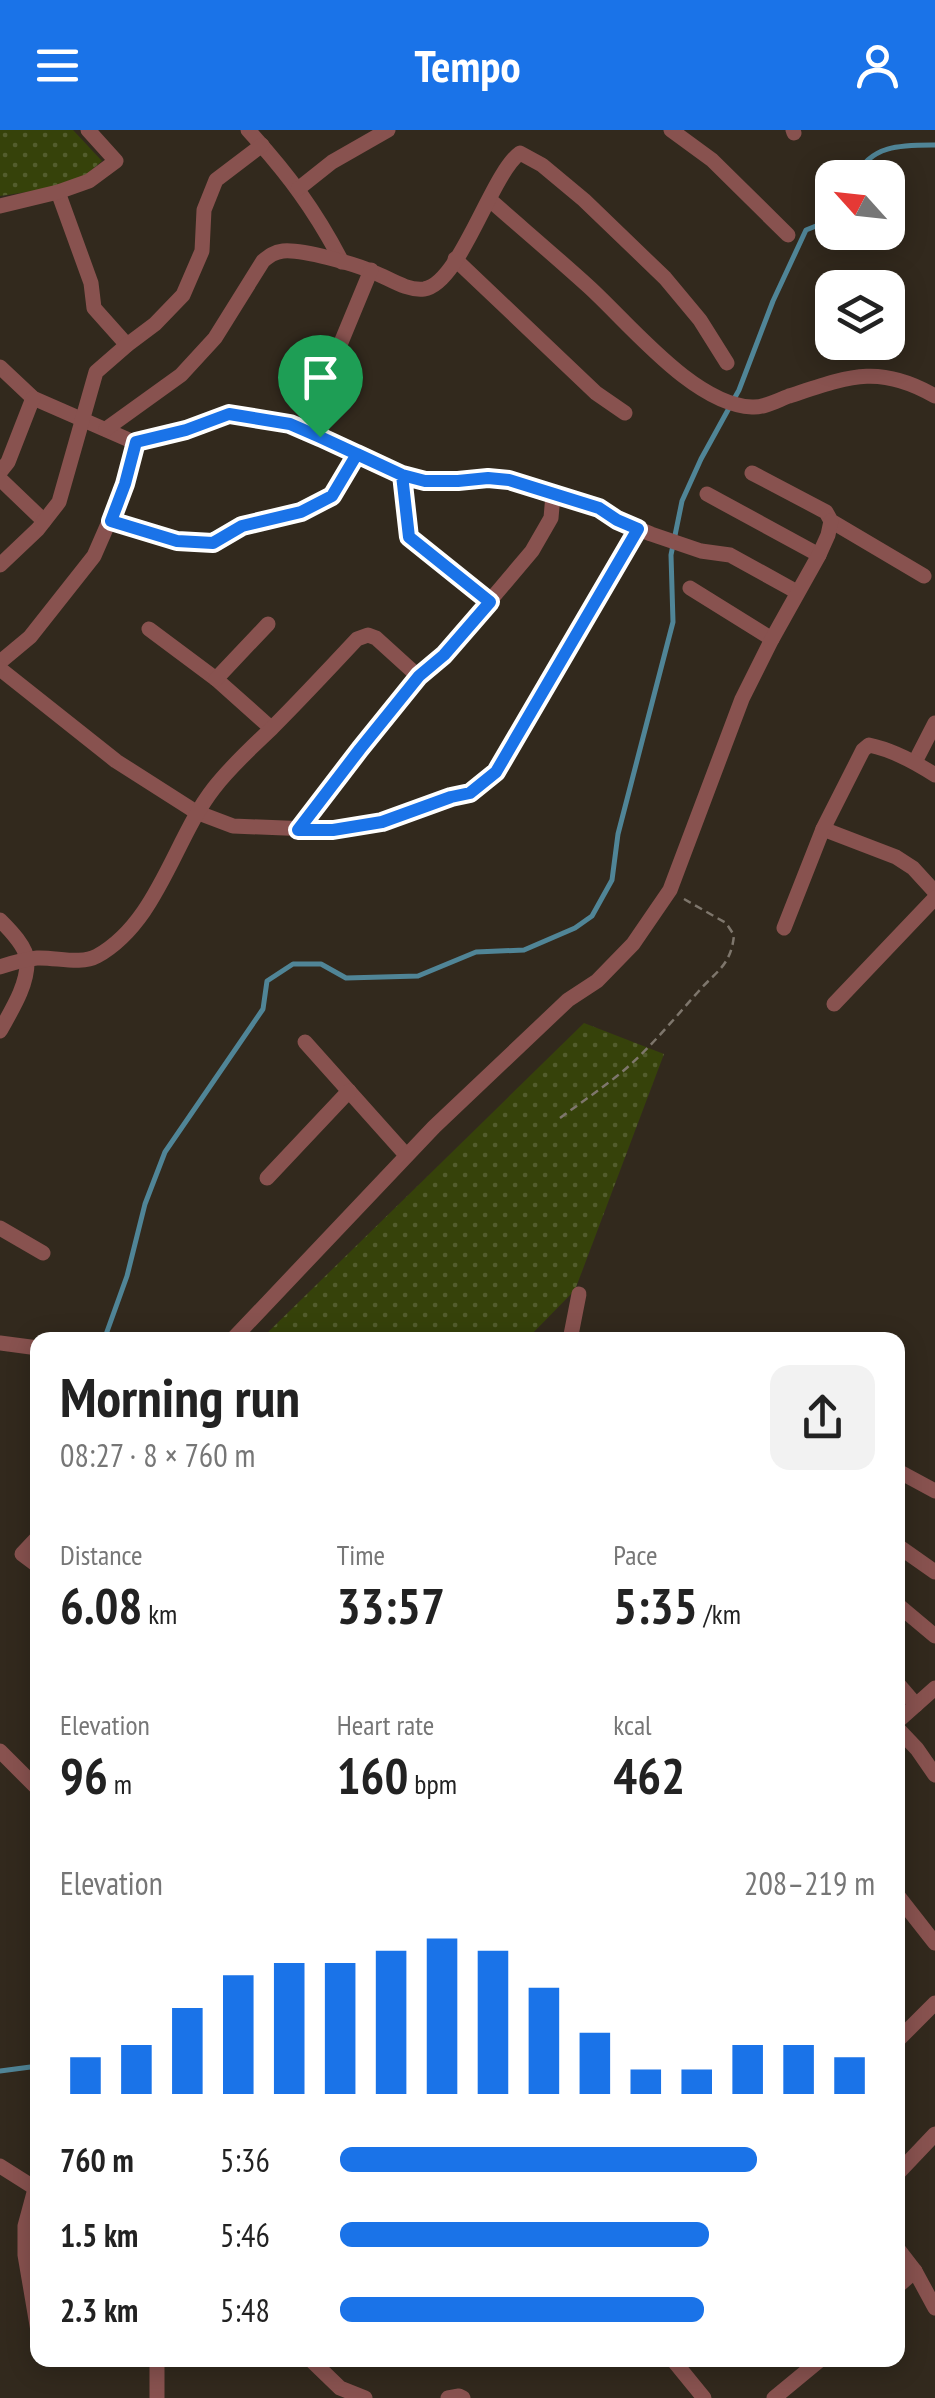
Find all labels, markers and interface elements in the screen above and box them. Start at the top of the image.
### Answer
text: Tempo [415,36,520,94]
icon: menu [30,38,85,93]
icon: person [850,38,905,93]
north arrow [815,160,905,250]
map controls [815,160,905,360]
button: layers [815,270,905,360]
pin [278,335,363,438]
icon: arrive [293,350,348,405]
text: Morning run [60,1361,300,1432]
button: share [770,1365,875,1470]
text: 08:27 · 8 × 760 m [60,1434,255,1476]
text: Distance [60,1536,143,1573]
text: Time [337,1536,385,1573]
text: Pace [613,1536,657,1573]
text: 6.08 [60,1573,142,1638]
text: 33:57 [337,1573,445,1638]
text: 5:35 [613,1573,698,1638]
text: km [142,1595,177,1632]
text: /km [698,1595,741,1632]
text: Elevation [60,1706,150,1743]
text: Heart rate [337,1706,434,1743]
text: kcal [613,1706,652,1743]
text: 96 [60,1743,108,1808]
text: 160 [337,1743,408,1808]
text: 462 [613,1743,685,1808]
text: m [108,1765,132,1802]
text: bpm [408,1765,457,1802]
text: Elevation [60,1862,163,1904]
text: 208–219 m [744,1862,875,1904]
text: 760 m [60,2139,134,2181]
text: 5:36 [220,2139,270,2181]
text: 1.5 km [60,2214,138,2256]
text: 5:46 [220,2214,270,2256]
text: 2.3 km [60,2289,138,2331]
text: 5:48 [220,2289,270,2331]

